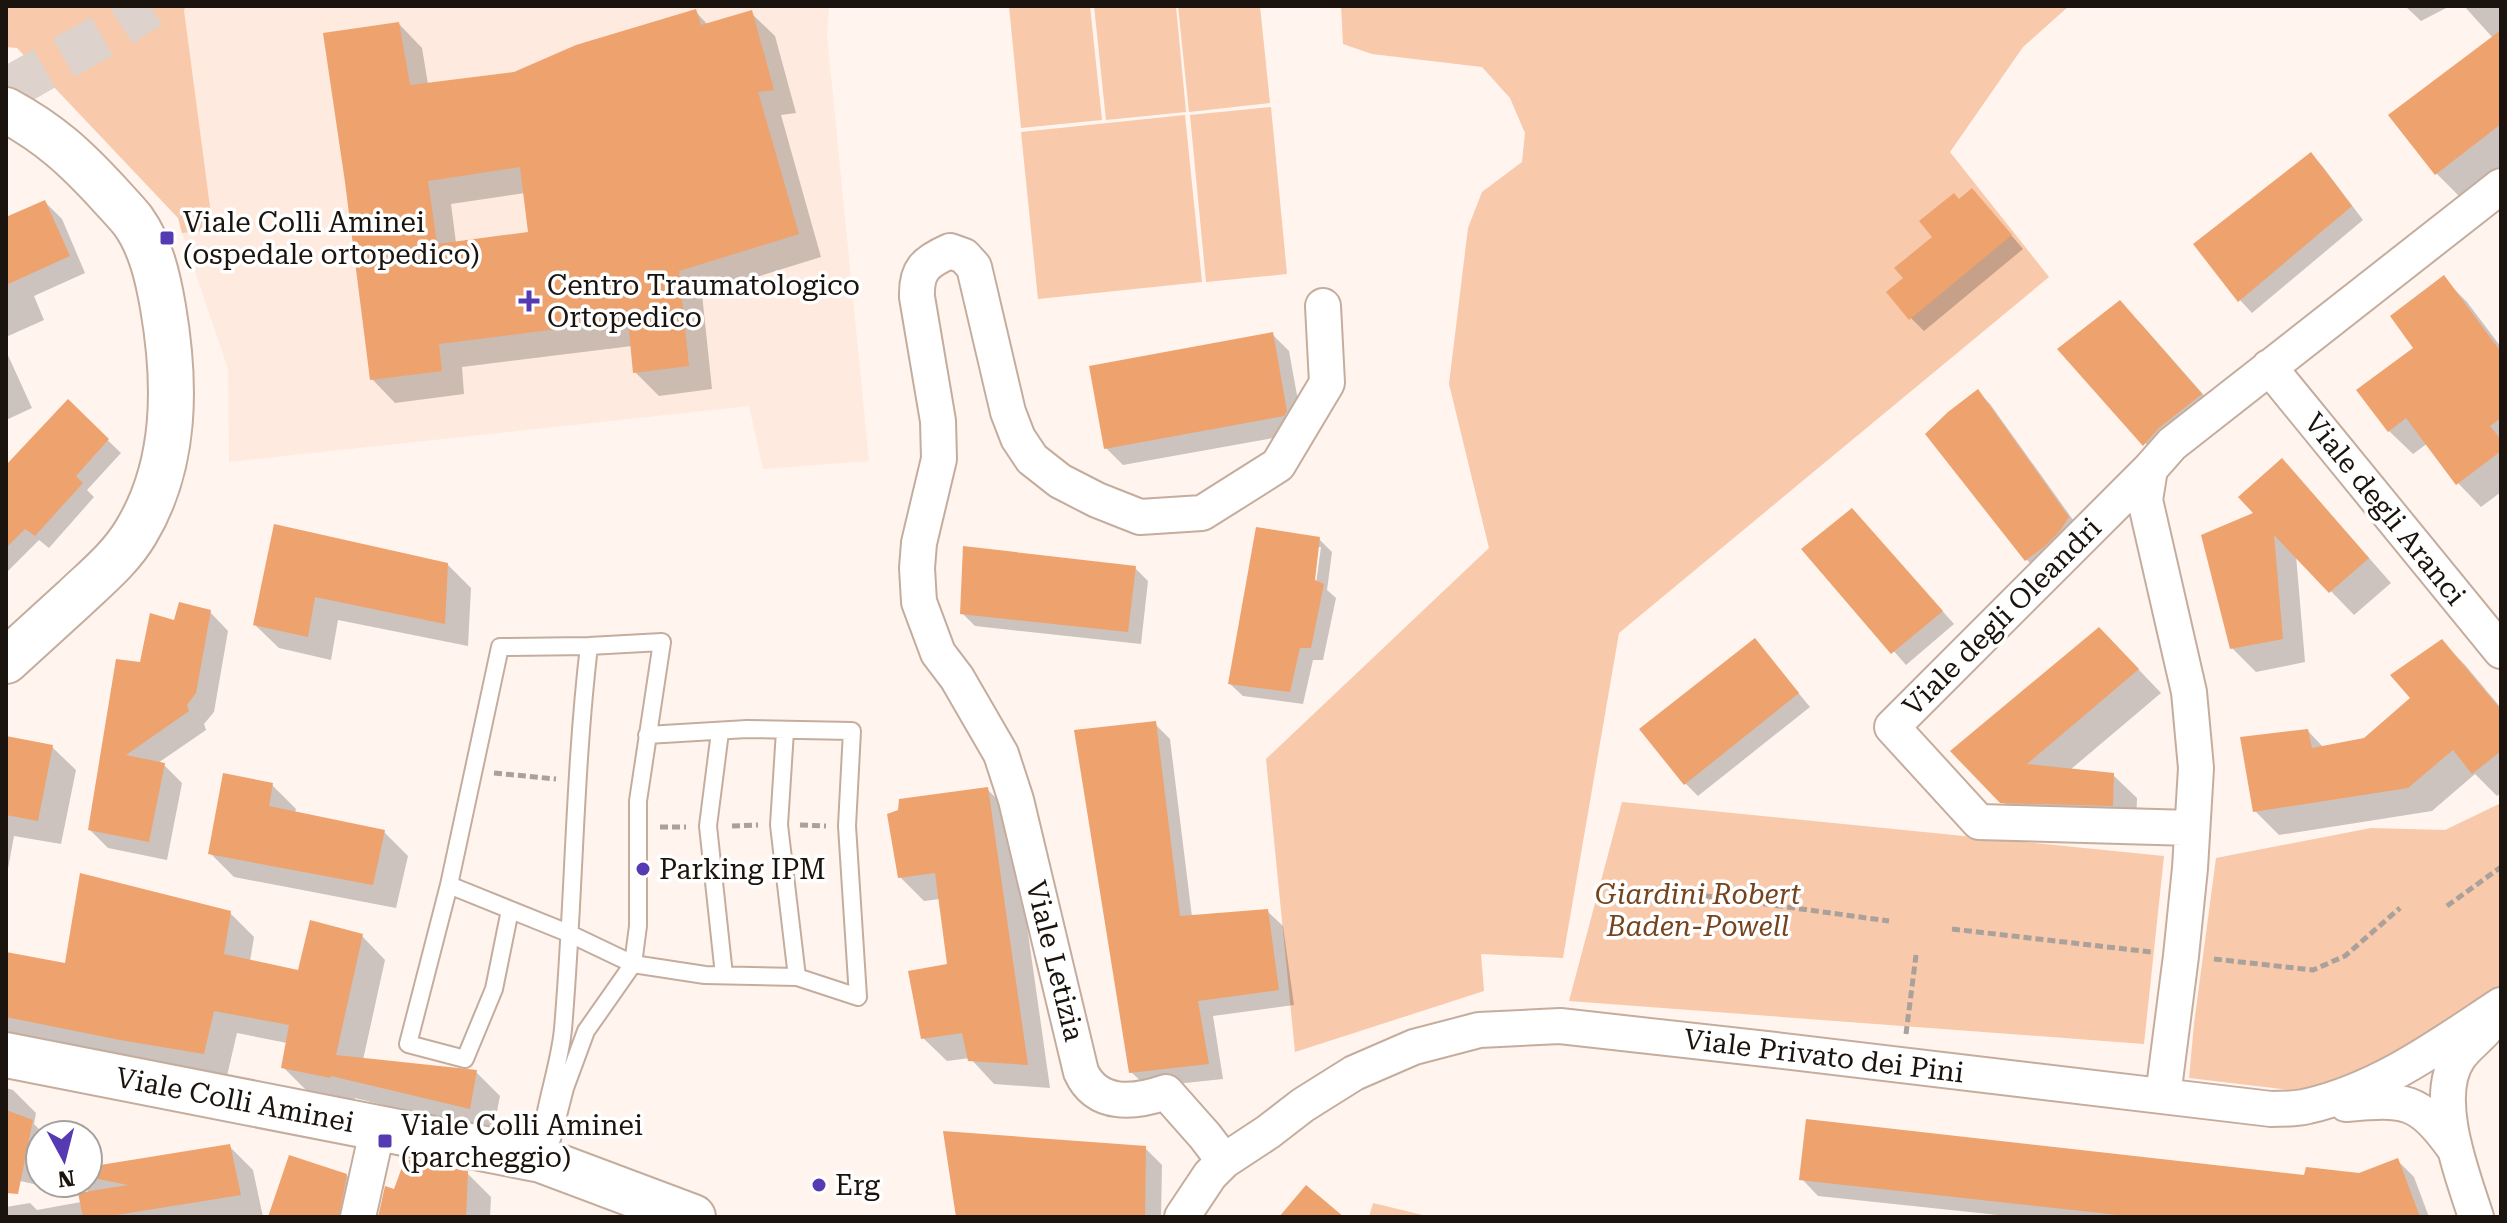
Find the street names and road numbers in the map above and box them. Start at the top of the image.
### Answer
street label: Viale degli Aranci [2298,406,2472,612]
street label: Viale degli Oleandri [1896,511,2108,723]
street label: Viale Letizia [1019,877,1091,1045]
street label: Viale Privato dei Pini [1682,1022,1966,1090]
street label: Viale Colli Aminei [113,1061,357,1139]

